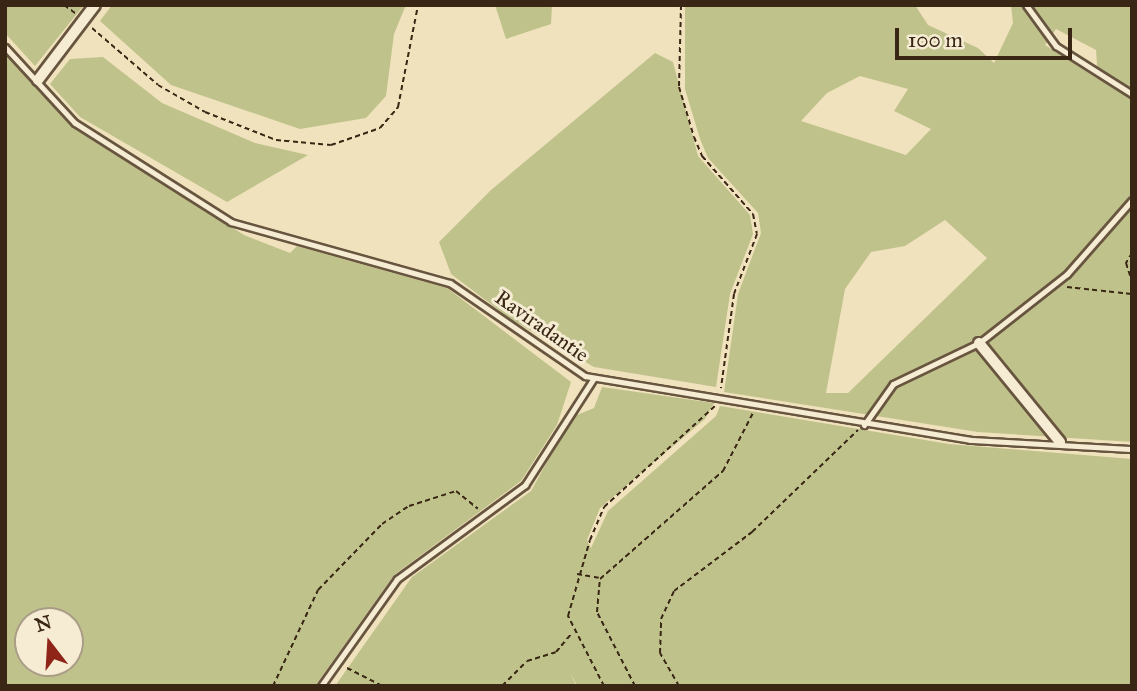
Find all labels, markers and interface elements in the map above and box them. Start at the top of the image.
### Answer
scale bar [899,14,1076,58]
text: 100 m [908,27,963,53]
street label: Raviradantie [490,285,594,367]
north arrow [14,607,84,677]
text: N [32,610,54,637]

